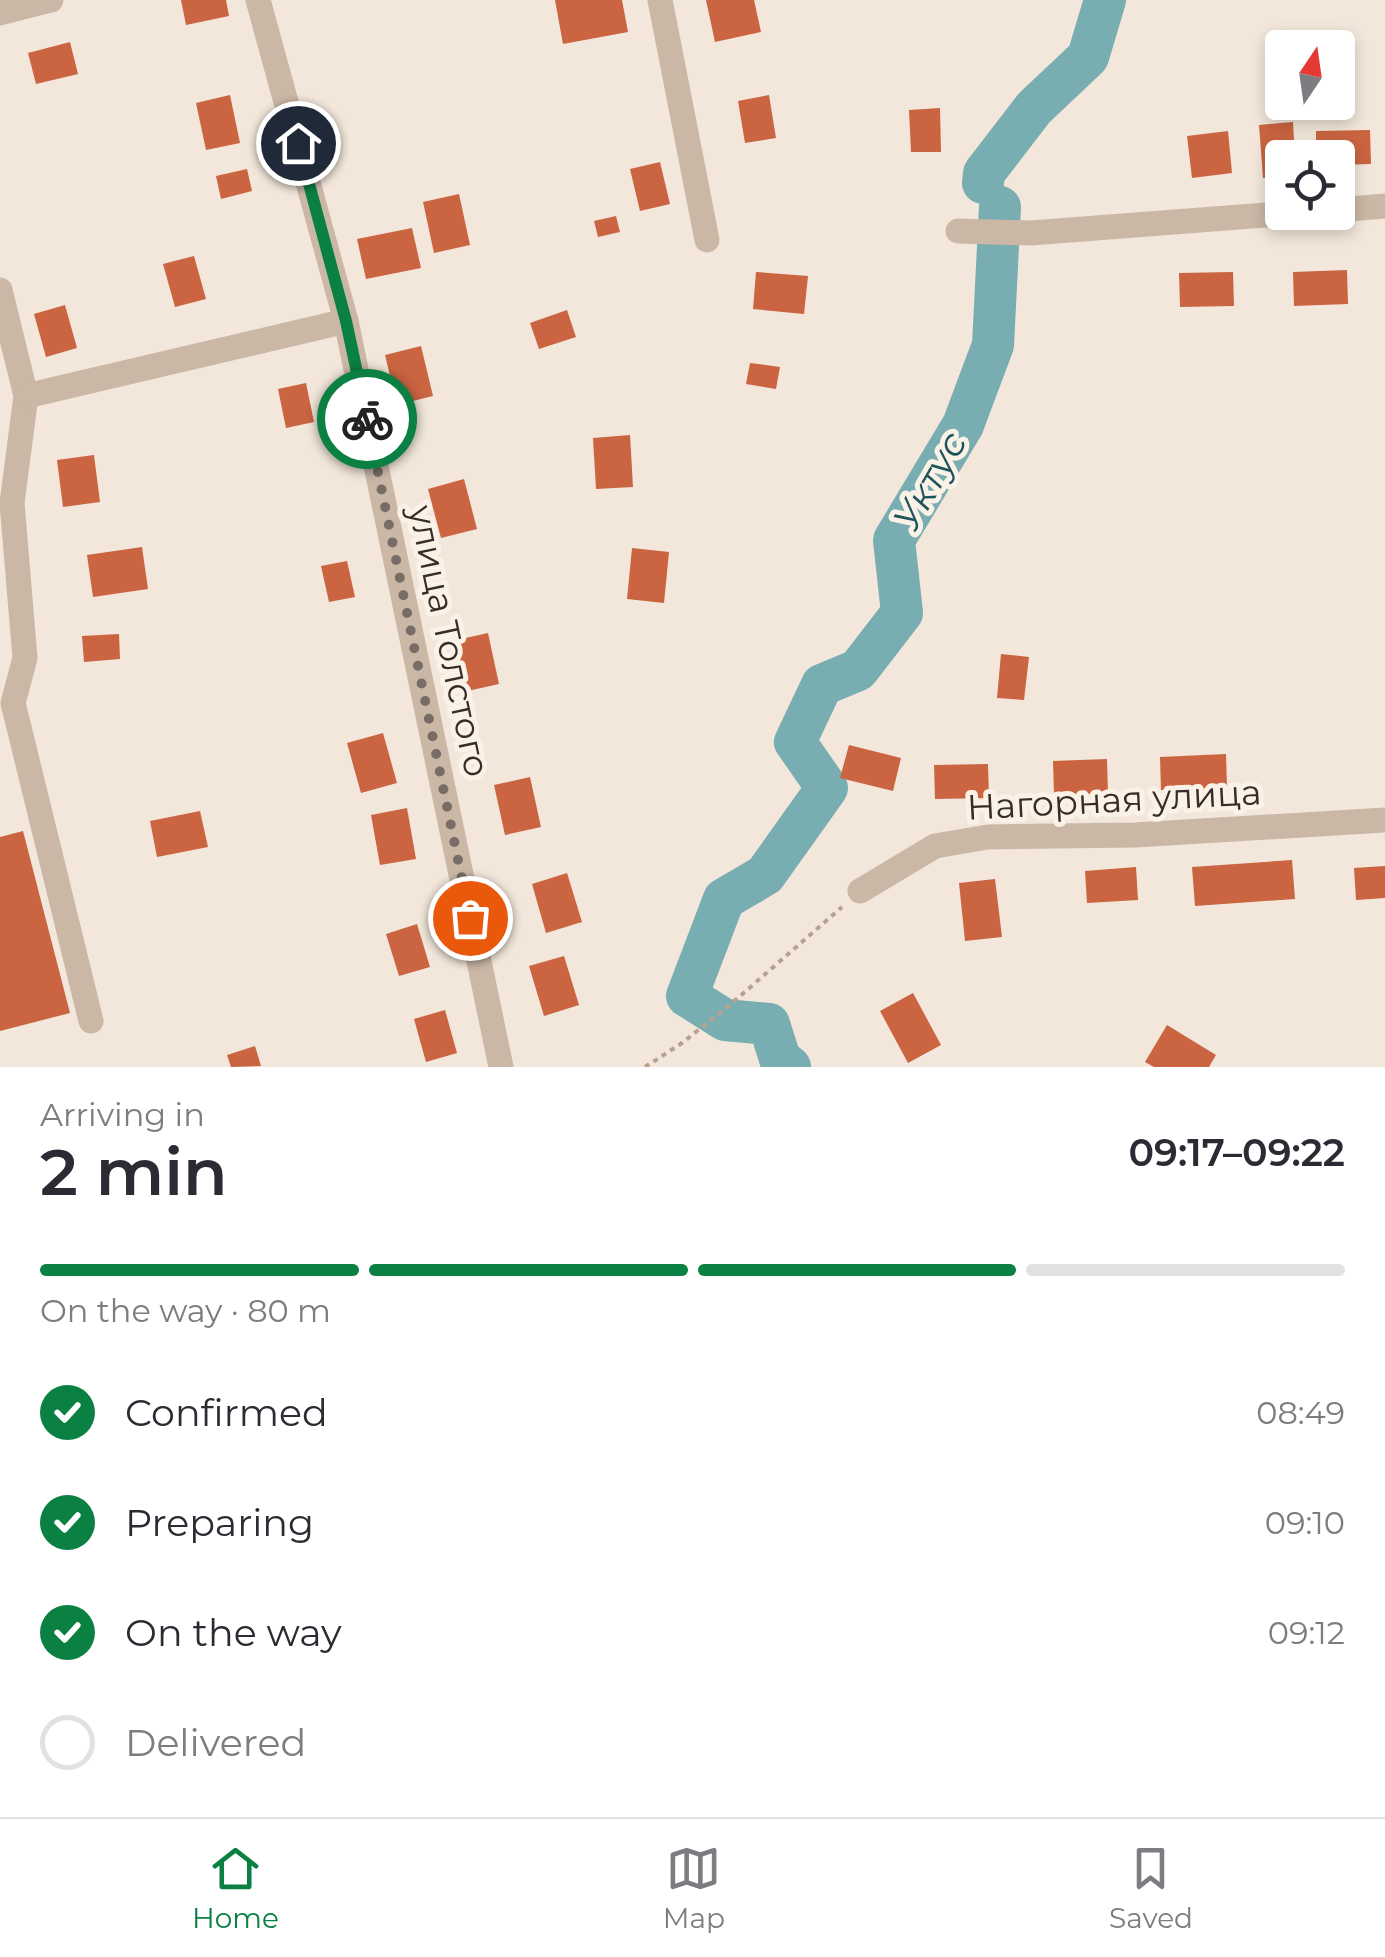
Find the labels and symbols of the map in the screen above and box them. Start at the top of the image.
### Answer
north arrow [1265,30,1355,120]
pin [256,101,341,186]
courier [317,369,417,469]
water label: Уктус [883,423,977,539]
street label: улица Толстого [399,500,499,781]
street label: Нагорная улица [966,770,1262,829]
pin [428,876,513,961]

